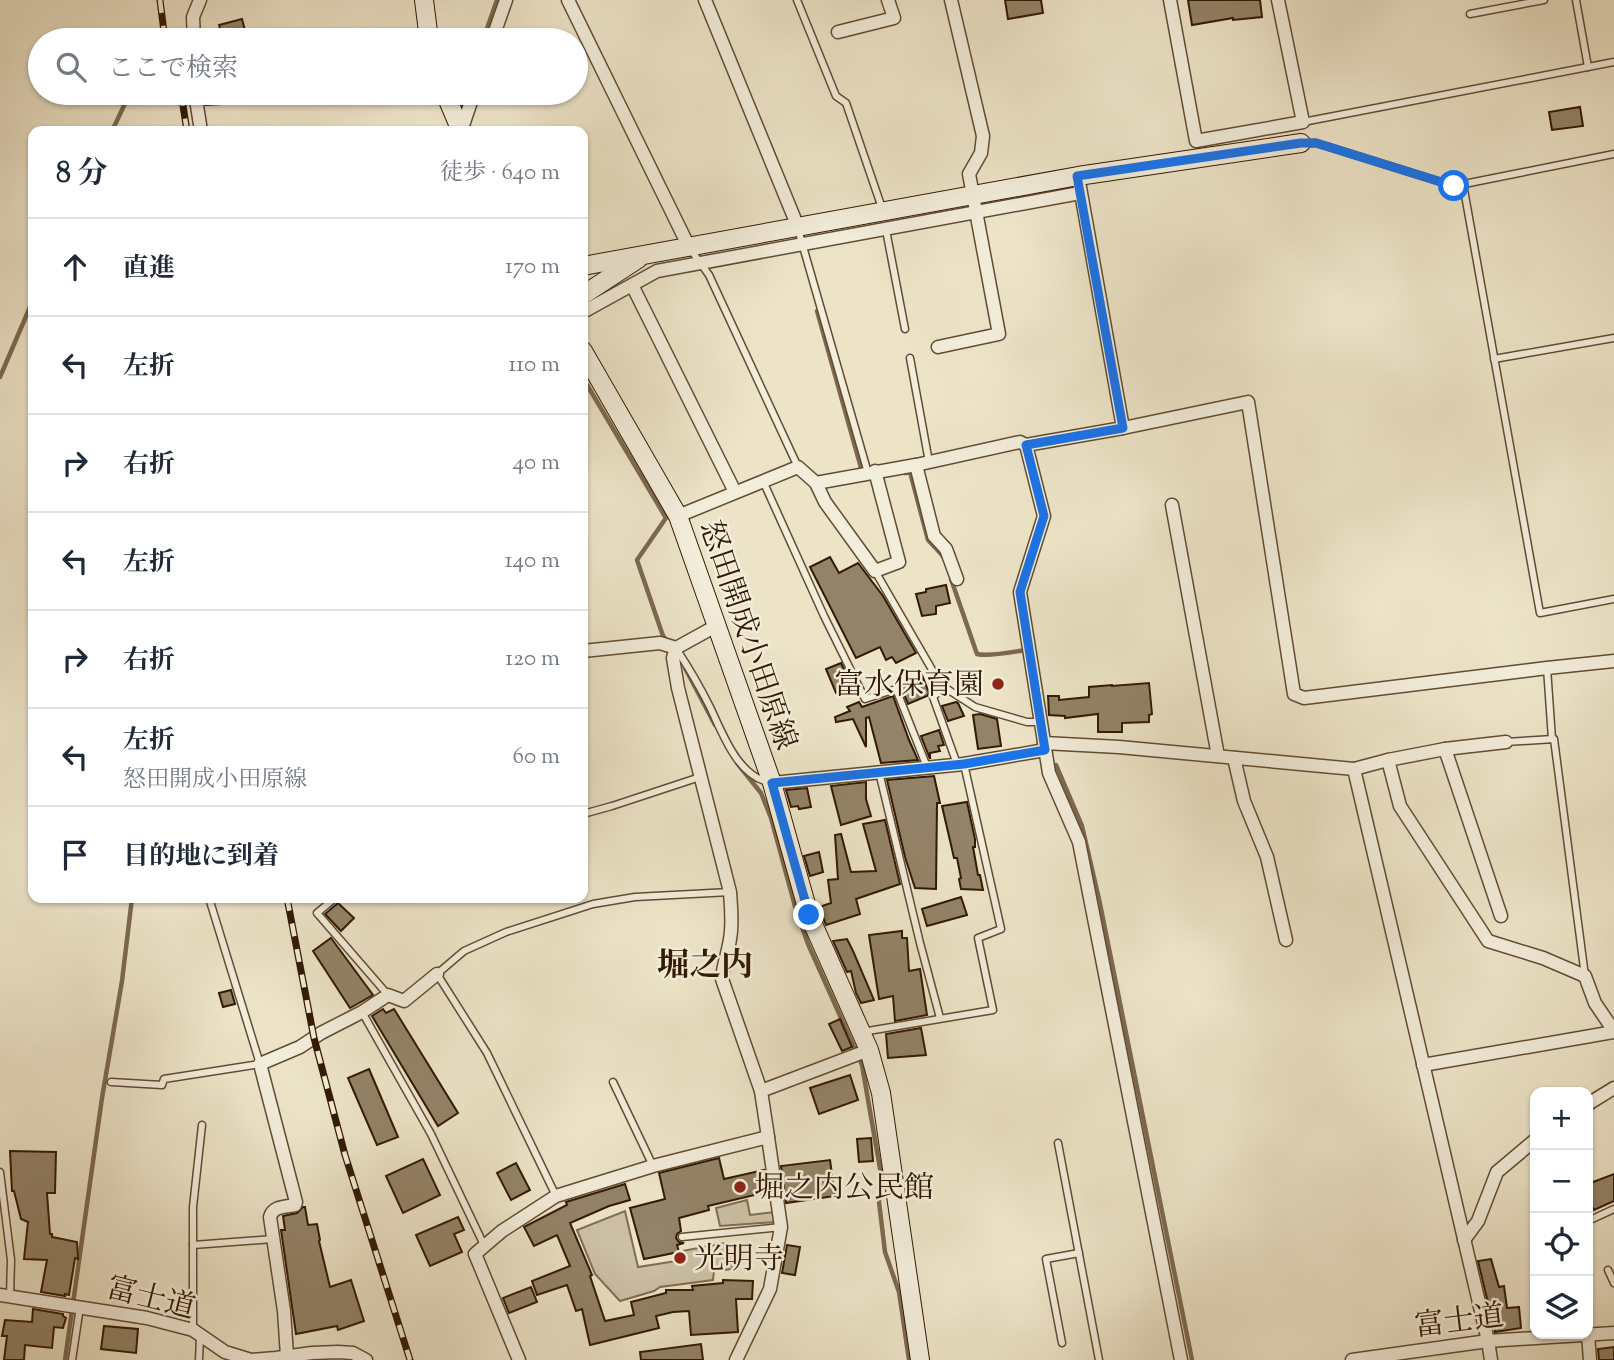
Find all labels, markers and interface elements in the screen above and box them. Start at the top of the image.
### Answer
search box [28,28,588,105]
icon: search [52,48,90,86]
text: ここで検索 [108,51,238,88]
text: 8 分 [56,153,107,196]
text: 徒歩 · 640 m [440,157,560,190]
route start [1438,170,1469,201]
icon: ahead [56,248,94,286]
text: 直進 [123,251,175,288]
text: 170 m [505,251,560,284]
icon: left [56,346,94,384]
text: 左折 [123,349,175,386]
text: 110 m [509,349,560,382]
icon: right [56,444,94,482]
text: 右折 [123,447,175,484]
text: 40 m [513,447,560,480]
street label: 怒田開成小田原線 [687,515,806,756]
icon: left [56,542,94,580]
text: 左折 [123,545,175,582]
text: 140 m [505,545,560,578]
icon: right [56,640,94,678]
text: 右折 [123,643,175,680]
text: 120 m [505,643,560,676]
place label: 富水保育園 [834,665,984,708]
marker: 富水保育園 [990,676,1006,692]
text: 左折 [123,723,175,760]
icon: left [56,738,94,776]
text: 60 m [512,741,560,774]
text: 怒田開成小田原線 [123,764,307,797]
icon: arrive [56,836,94,874]
text: 目的地に到着 [123,839,279,876]
route end [793,899,824,930]
district label: 堀之内 [657,944,753,990]
map controls [1530,1087,1593,1339]
button: + [1530,1087,1593,1150]
button: − [1530,1150,1593,1213]
place label: 堀之内公民館 [754,1168,934,1211]
marker: 堀之内公民館 [732,1179,748,1195]
button: locate [1530,1213,1593,1276]
place label: 光明寺 [694,1239,784,1282]
marker: 光明寺 [672,1250,688,1266]
street label: 富士道 [102,1268,199,1331]
button: layers [1530,1276,1593,1339]
street label: 富士道 [1412,1296,1507,1349]

